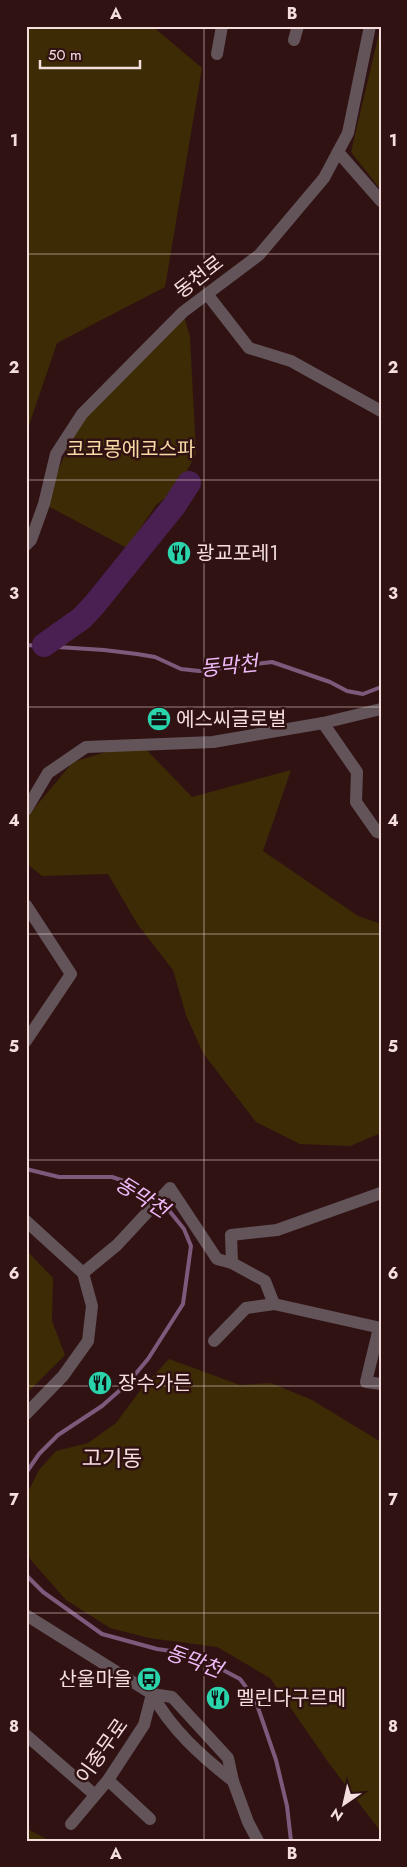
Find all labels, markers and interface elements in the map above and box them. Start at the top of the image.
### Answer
text: A [109,2,122,25]
text: B [287,2,297,25]
scale bar [40,38,140,70]
text: 50 m [48,44,82,66]
text: 1 [10,129,18,152]
text: 1 [389,129,397,152]
street label: 동천로 [168,249,230,305]
text: 2 [9,356,19,379]
text: 2 [388,356,398,379]
park label: 코코몽에코스파 [67,435,195,464]
place label: 광교포레1 [196,539,279,568]
restaurant icon: 광교포레1 [166,540,192,566]
text: 3 [9,582,19,605]
text: 3 [388,582,398,605]
water label: 동막천 [199,648,262,684]
place label: 에스씨글로벌 [176,705,286,734]
office icon: 에스씨글로벌 [146,706,172,732]
text: 4 [8,809,20,832]
text: 4 [387,809,399,832]
text: 5 [9,1035,19,1058]
text: 5 [388,1035,398,1058]
water label: 동막천 [109,1169,177,1226]
text: 6 [9,1262,19,1285]
text: 6 [388,1262,398,1285]
place label: 장수가든 [118,1369,192,1398]
restaurant icon: 장수가든 [87,1370,113,1396]
district label: 고기동 [82,1442,142,1474]
text: 7 [9,1488,19,1511]
text: 7 [388,1488,398,1511]
water label: 동막천 [162,1637,229,1686]
place label: 산울마을 [58,1665,132,1694]
bus stop icon: 산울마을 [136,1666,162,1692]
place label: 멜린다구르메 [236,1684,346,1713]
restaurant icon: 멜린다구르메 [205,1685,231,1711]
street label: 이종무로 [69,1713,135,1789]
text: 8 [9,1715,19,1738]
text: 8 [388,1715,398,1738]
north arrow [320,1780,370,1830]
text: N [327,1803,347,1826]
text: A [109,1842,122,1865]
text: B [287,1842,297,1865]

